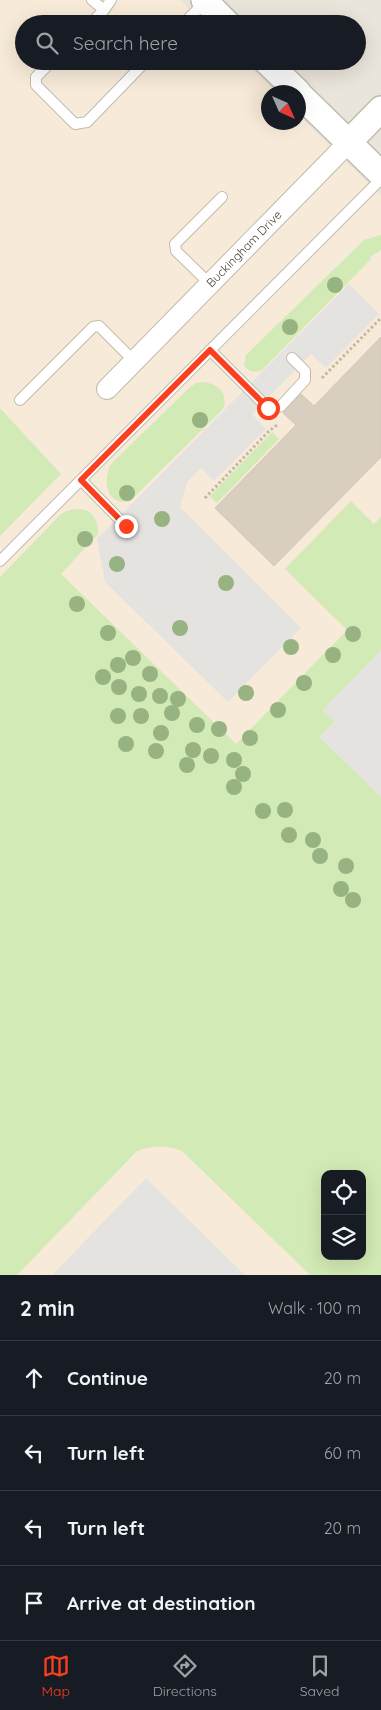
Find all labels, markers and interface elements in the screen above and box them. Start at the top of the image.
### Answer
search box [15,15,366,70]
icon: search [33,29,61,57]
text: Search here [73,31,178,55]
north arrow [261,85,306,130]
street label: Buckingham Drive [203,207,285,290]
route start [257,397,280,420]
route end [115,515,138,538]
map controls [321,1170,366,1260]
button: locate [321,1170,366,1215]
button: layers [321,1215,366,1260]
text: 2 min [20,1295,75,1321]
text: Walk · 100 m [268,1298,361,1318]
icon: ahead [20,1364,48,1392]
text: Continue [67,1366,148,1390]
text: 20 m [324,1368,361,1388]
icon: left [20,1439,48,1467]
text: Turn left [67,1441,145,1465]
text: 60 m [324,1443,361,1463]
icon: left [20,1514,48,1542]
text: Turn left [67,1516,145,1540]
text: 20 m [324,1518,361,1538]
icon: arrive [20,1589,48,1617]
text: Arrive at destination [67,1591,256,1615]
tab: Map [41,1652,70,1700]
tab: Directions [153,1652,217,1700]
tab: Saved [300,1652,340,1700]

